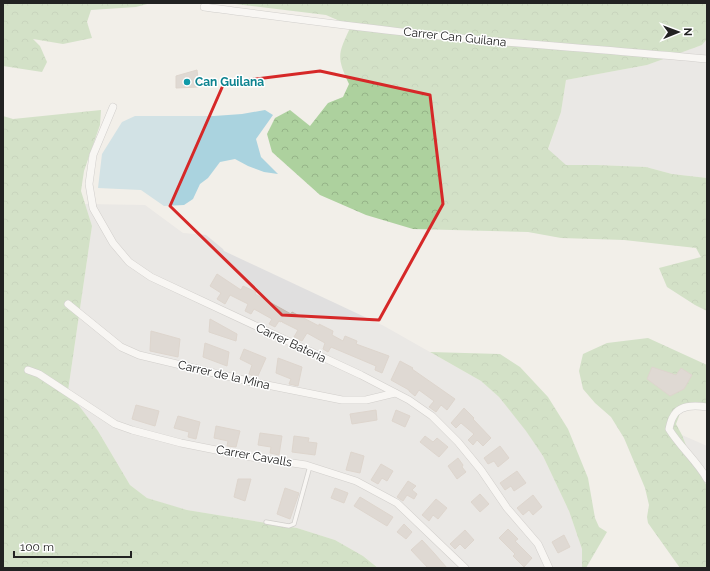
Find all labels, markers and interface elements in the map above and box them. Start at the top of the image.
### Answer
north arrow [658,12,698,52]
street label: Carrer Can Guilana [403,25,507,49]
text: N [681,28,694,36]
place label: Can Guilana [195,75,264,89]
marker: Can Guilana [182,77,192,87]
street label: Carrer Bateria [254,321,328,365]
street label: Carrer de la Mina [177,358,271,392]
street label: Carrer Cavalls [215,442,293,470]
scale bar [14,533,131,559]
text: 100 m [20,540,54,554]

